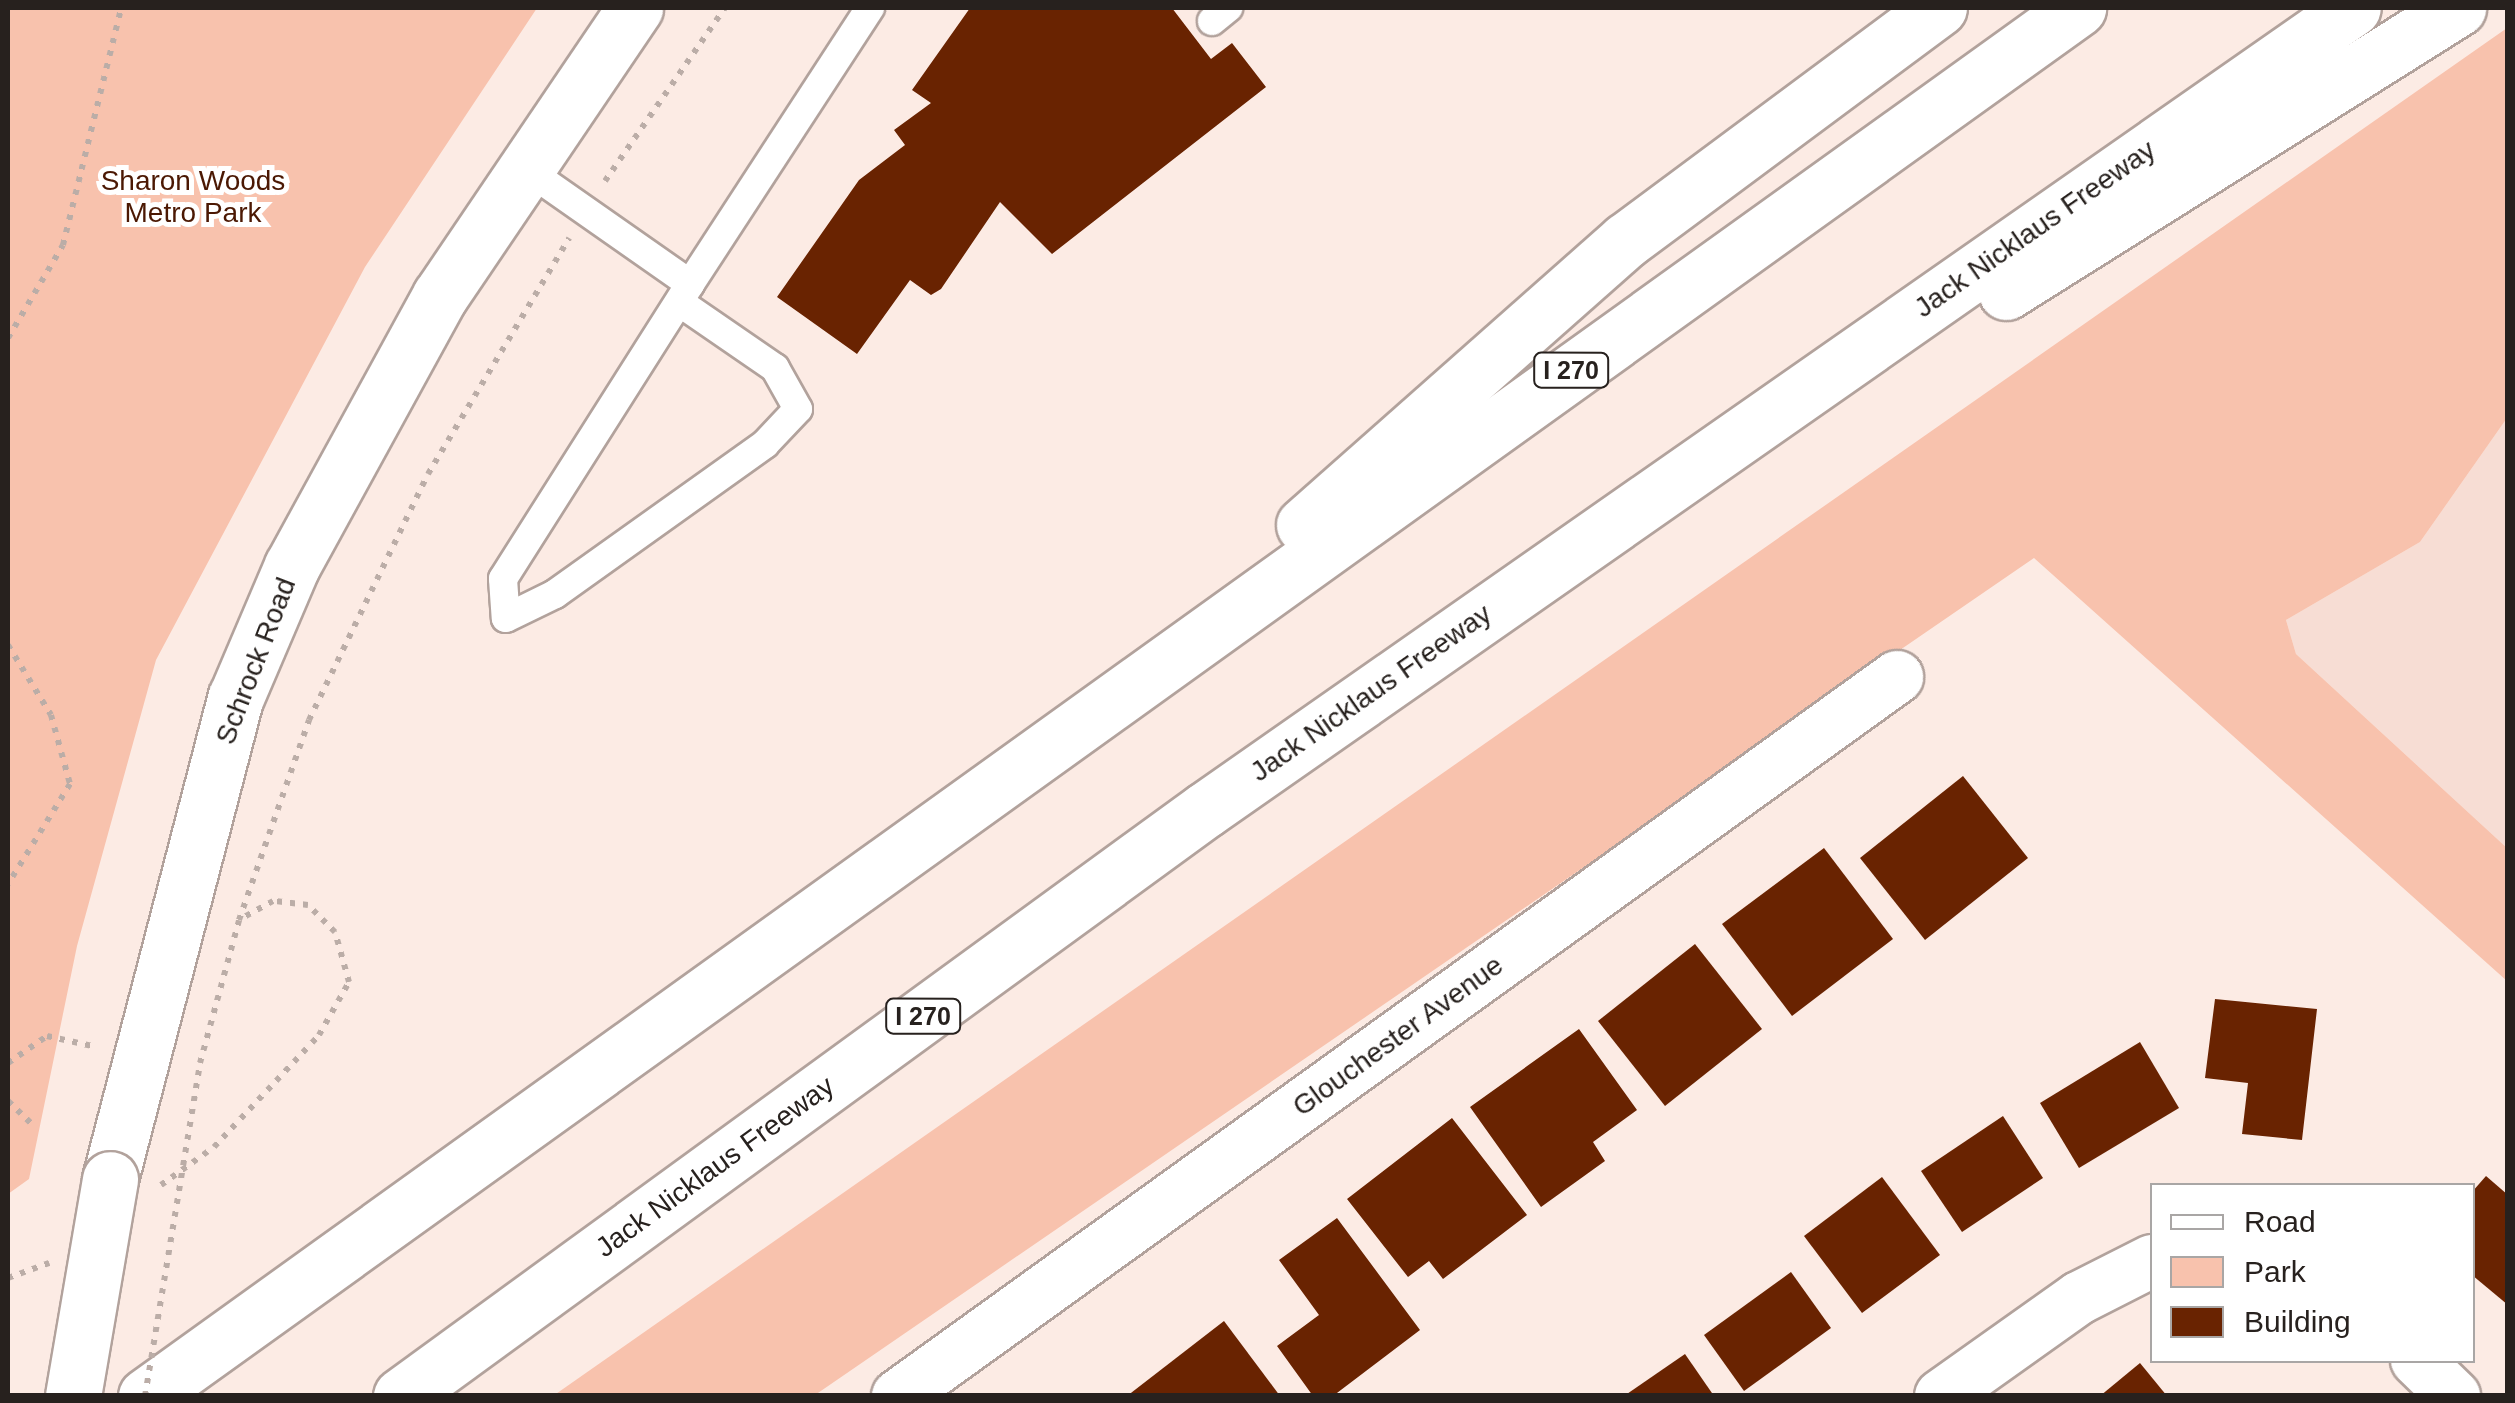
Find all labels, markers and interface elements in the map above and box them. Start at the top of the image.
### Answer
street label: Jack Nicklaus Freeway [1908,133,2162,325]
park label: Sharon Woods Metro Park [101,164,285,230]
road number: I 270 [1531,350,1611,390]
street label: Schrock Road [209,573,303,749]
street label: Jack Nicklaus Freeway [1244,597,1498,789]
street label: Glouchester Avenue [1286,948,1510,1124]
road number: I 270 [883,996,963,1036]
street label: Jack Nicklaus Freeway [589,1069,841,1265]
legend [2150,1183,2475,1363]
text: Road [2244,1205,2316,1238]
text: Park [2244,1255,2306,1288]
text: Building [2244,1305,2351,1338]

